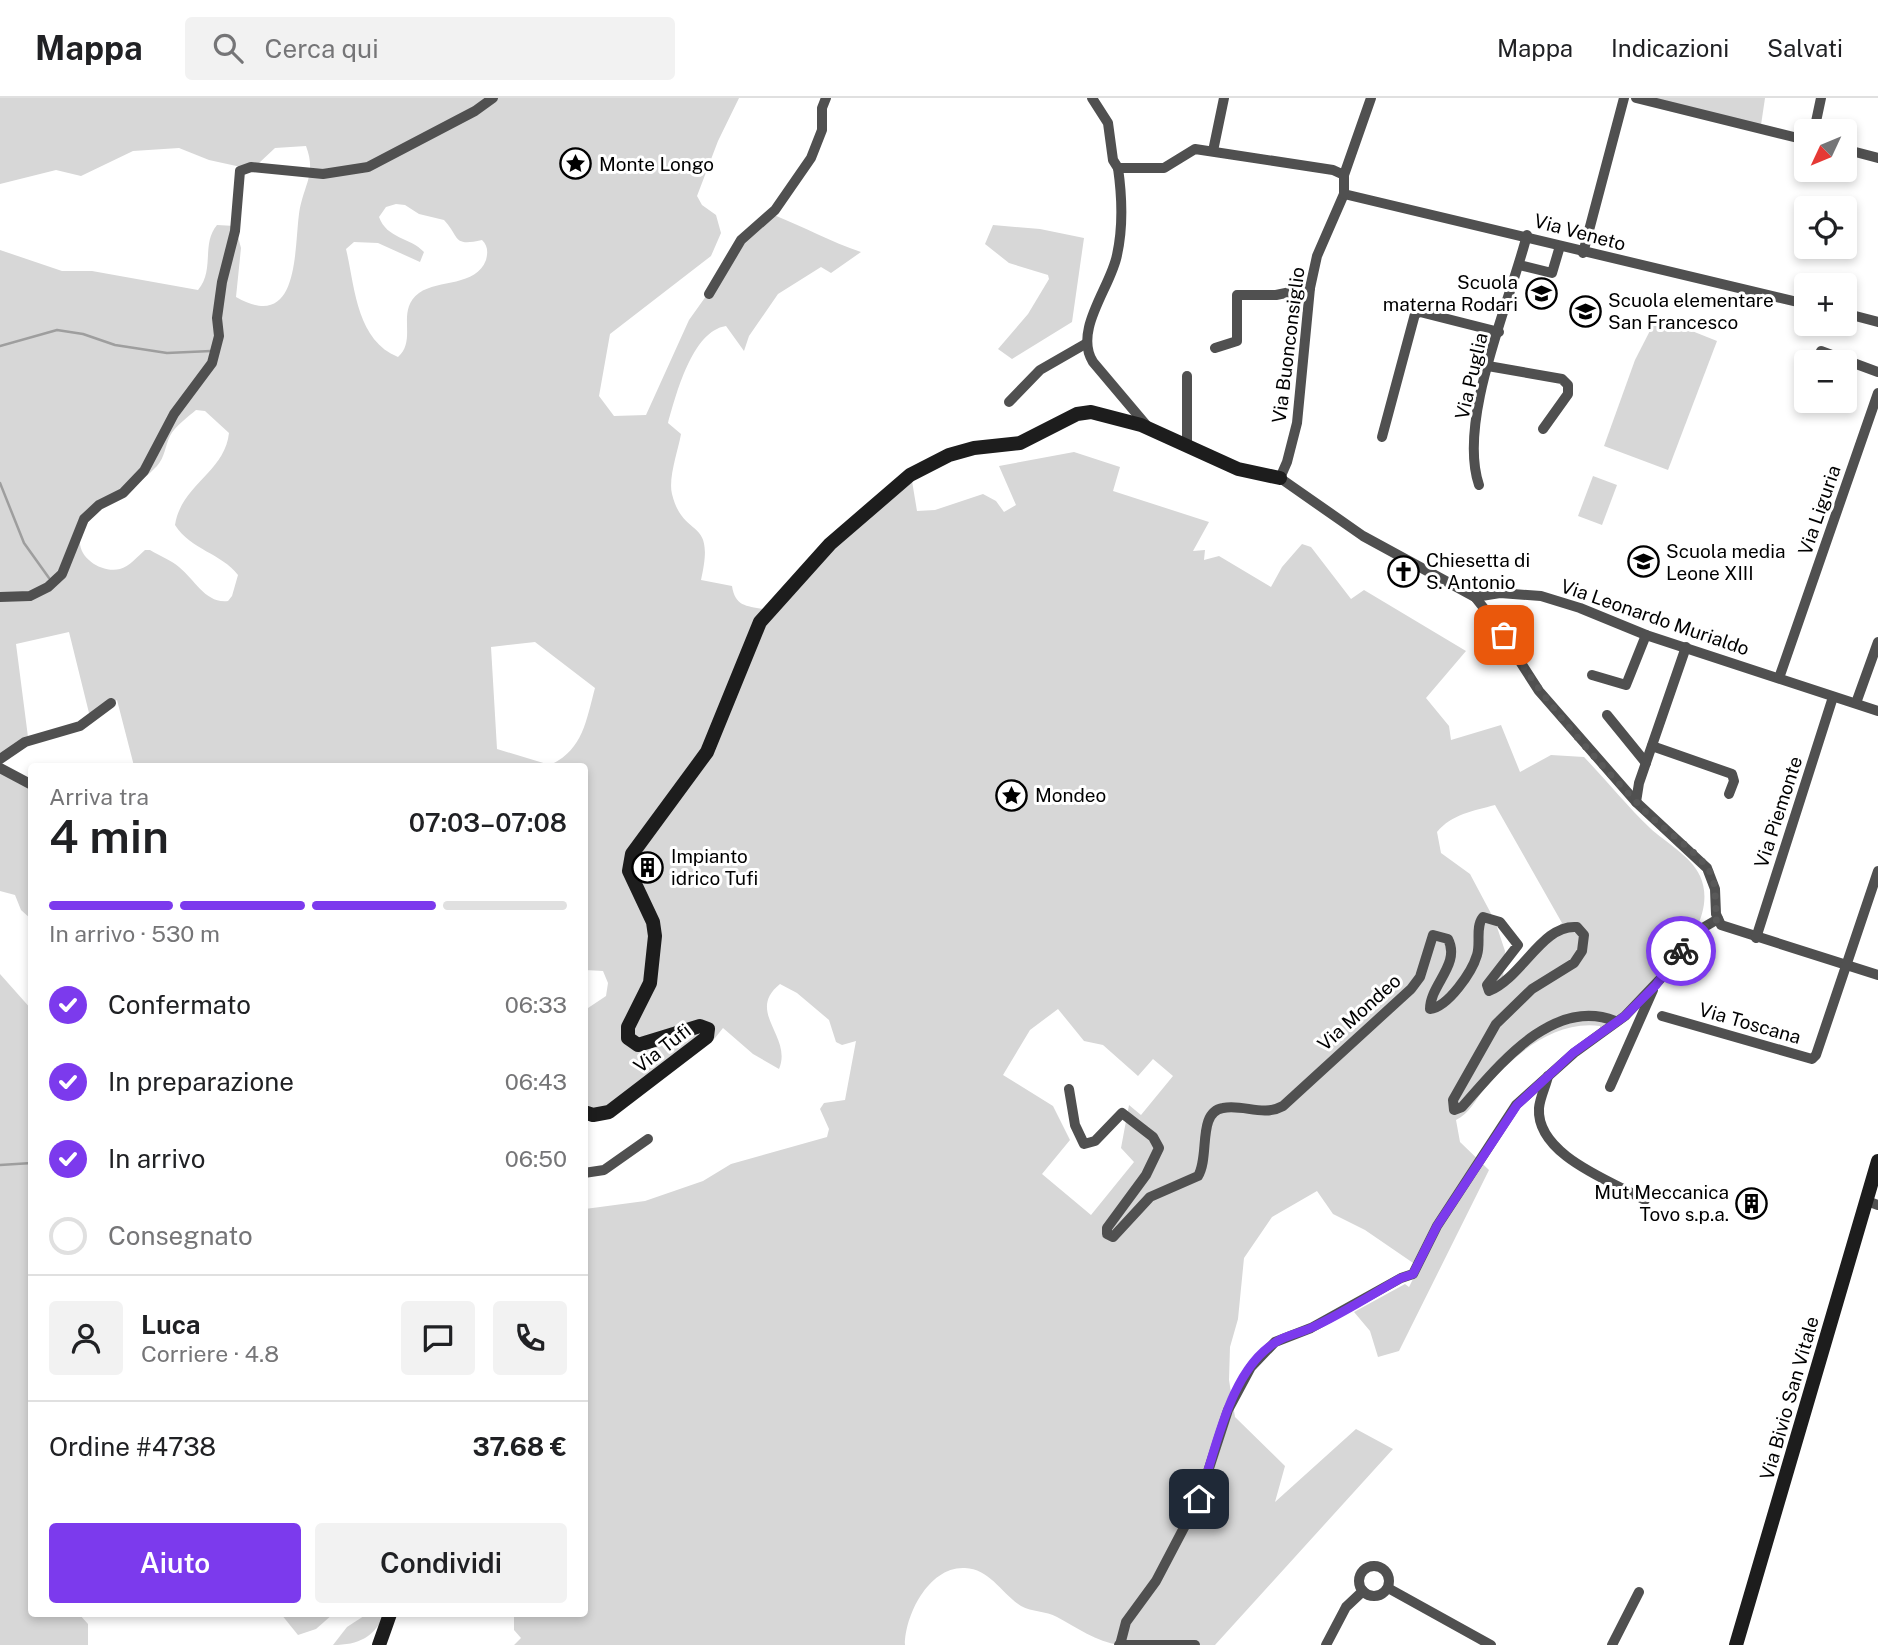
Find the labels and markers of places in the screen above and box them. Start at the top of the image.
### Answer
place icon: Monte Longo [559,147,593,181]
place label: Monte Longo [599,153,714,175]
place label: Scuola materna Rodari [1383,271,1518,315]
school or university icon: Scuola materna Rodari [1524,276,1558,310]
place label: Scuola elementare San Francesco [1608,289,1774,333]
school or university icon: Scuola elementare San Francesco [1568,294,1602,328]
place label: Scuola media Leone XIII [1666,540,1785,584]
school or university icon: Scuola media Leone XIII [1626,545,1660,579]
place label: Chiesetta di S. Antonio [1426,549,1530,593]
church icon: Chiesetta di S. Antonio [1386,554,1420,588]
pin [1474,605,1534,665]
place icon: Mondeo [995,778,1029,812]
place label: Mondeo [1035,784,1106,806]
place label: Impianto idrico Tufi [671,845,758,889]
building icon: Impianto idrico Tufi [631,850,665,884]
place label: Mut Meccanica Tovo s.p.a. [1594,1181,1729,1225]
building icon: Mut Meccanica Tovo s.p.a. [1735,1186,1769,1220]
pin [1169,1469,1229,1529]

